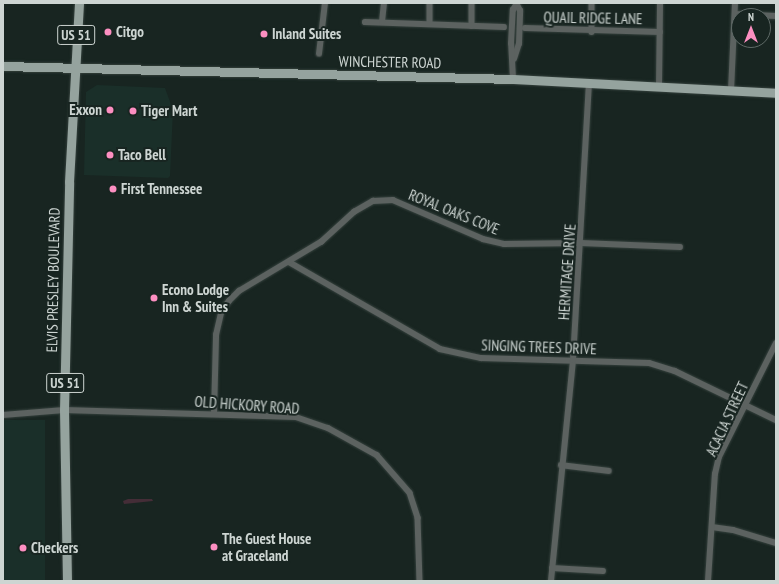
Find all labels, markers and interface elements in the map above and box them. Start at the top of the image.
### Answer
street label: QUAIL RIDGE LANE [543,8,643,28]
north arrow [731,8,771,48]
text: N [748,10,754,24]
road number: US 51 [57,23,95,47]
place label: Citgo [116,23,144,41]
place label: Inland Suites [272,25,341,43]
marker: Citgo [103,27,113,37]
marker: Inland Suites [259,29,269,39]
street label: WINCHESTER ROAD [339,52,441,72]
place label: Exxon [69,101,102,119]
place label: Tiger Mart [141,102,197,120]
marker: Exxon [105,105,115,115]
marker: Tiger Mart [128,106,138,116]
place label: Taco Bell [118,146,166,164]
marker: Taco Bell [105,150,115,160]
place label: First Tennessee [121,180,203,198]
marker: First Tennessee [108,184,118,194]
street label: ROYAL OAKS COVE [406,186,502,238]
street label: ELVIS PRESLEY BOULEVARD [43,207,63,353]
street label: HERMITAGE DRIVE [555,223,579,321]
place label: Econo Lodge Inn & Suites [162,280,229,315]
marker: Econo Lodge Inn & Suites [149,293,159,303]
street label: SINGING TREES DRIVE [481,336,597,358]
road number: US 51 [46,371,84,395]
street label: ACACIA STREET [702,379,752,459]
street label: OLD HICKORY ROAD [194,392,300,418]
place label: The Guest House at Graceland [222,529,312,564]
place label: Checkers [31,539,78,557]
marker: The Guest House at Graceland [209,542,219,552]
marker: Checkers [18,543,28,553]

